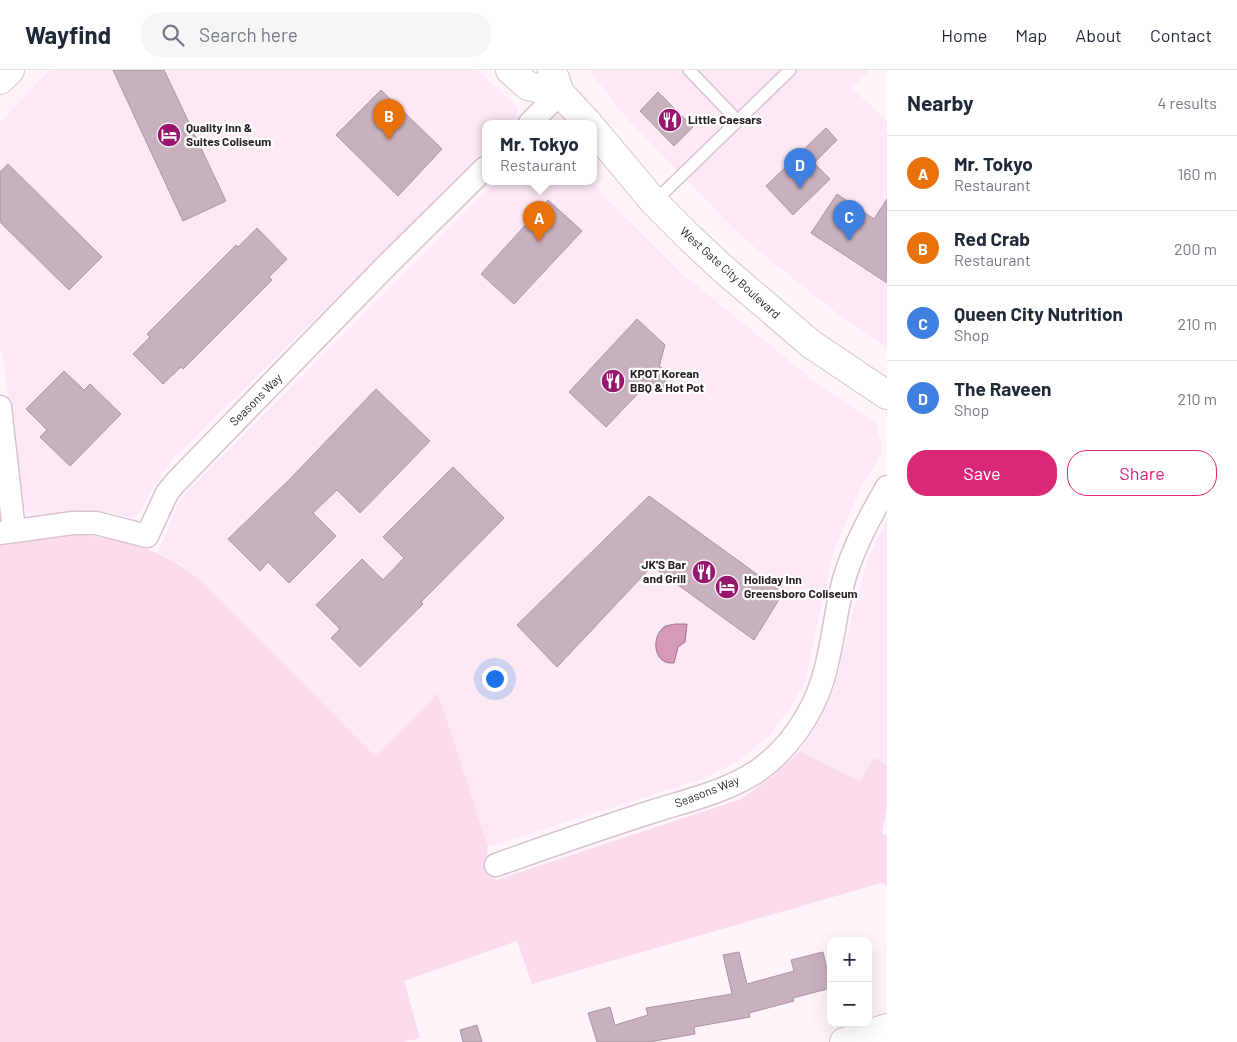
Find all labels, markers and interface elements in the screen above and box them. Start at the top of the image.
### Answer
search box [141,12,491,57]
text: Wayfind [25,20,111,49]
icon: search [159,21,187,49]
text: Search here [199,23,298,46]
text: Home [941,24,987,46]
text: Map [1015,24,1047,46]
text: About [1075,24,1122,46]
text: Contact [1150,24,1212,46]
text: Nearby [907,90,973,115]
text: 4 results [1157,93,1217,112]
pin: B [373,99,405,140]
restaurant icon: Little Caesars [657,107,683,133]
place label: Little Caesars [688,112,762,126]
place label: Quality Inn & Suites Coliseum [186,120,271,148]
popup [482,120,597,185]
hotel icon: Quality Inn & Suites Coliseum [156,122,182,148]
text: Mr. Tokyo [500,132,579,155]
pin: D [784,148,816,189]
text: Mr. Tokyo [954,152,1033,175]
text: Restaurant [500,155,577,174]
text: A [918,164,928,183]
text: 160 m [1178,164,1217,183]
text: Restaurant [954,175,1031,194]
pin: C [833,200,865,241]
pin: A [523,201,555,242]
street label: West Gate City Boulevard [678,224,784,321]
text: Red Crab [954,227,1030,250]
text: B [918,239,928,258]
text: 200 m [1174,239,1217,258]
text: Restaurant [954,250,1031,269]
text: Queen City Nutrition [954,302,1123,325]
text: C [918,314,928,333]
text: 210 m [1178,314,1217,333]
text: Shop [954,325,989,344]
place label: KPOT Korean BBQ & Hot Pot [630,366,705,394]
restaurant icon: KPOT Korean BBQ & Hot Pot [600,368,626,394]
street label: Seasons Way [226,370,285,428]
text: The Raveen [954,377,1051,400]
text: D [918,389,928,408]
text: 210 m [1178,389,1217,408]
text: Shop [954,400,989,419]
button: Save [907,450,1057,496]
button: Share [1067,450,1217,496]
place label: JK'S Bar and Grill [642,557,686,585]
restaurant icon: JK'S Bar and Grill [691,559,717,585]
place label: Holiday Inn Greensboro Coliseum [744,572,858,600]
hotel icon: Holiday Inn Greensboro Coliseum [714,574,740,600]
your location [482,666,508,692]
street label: Seasons Way [672,772,741,810]
map controls [827,937,872,1027]
button: + [827,937,872,982]
button: − [827,982,872,1027]

